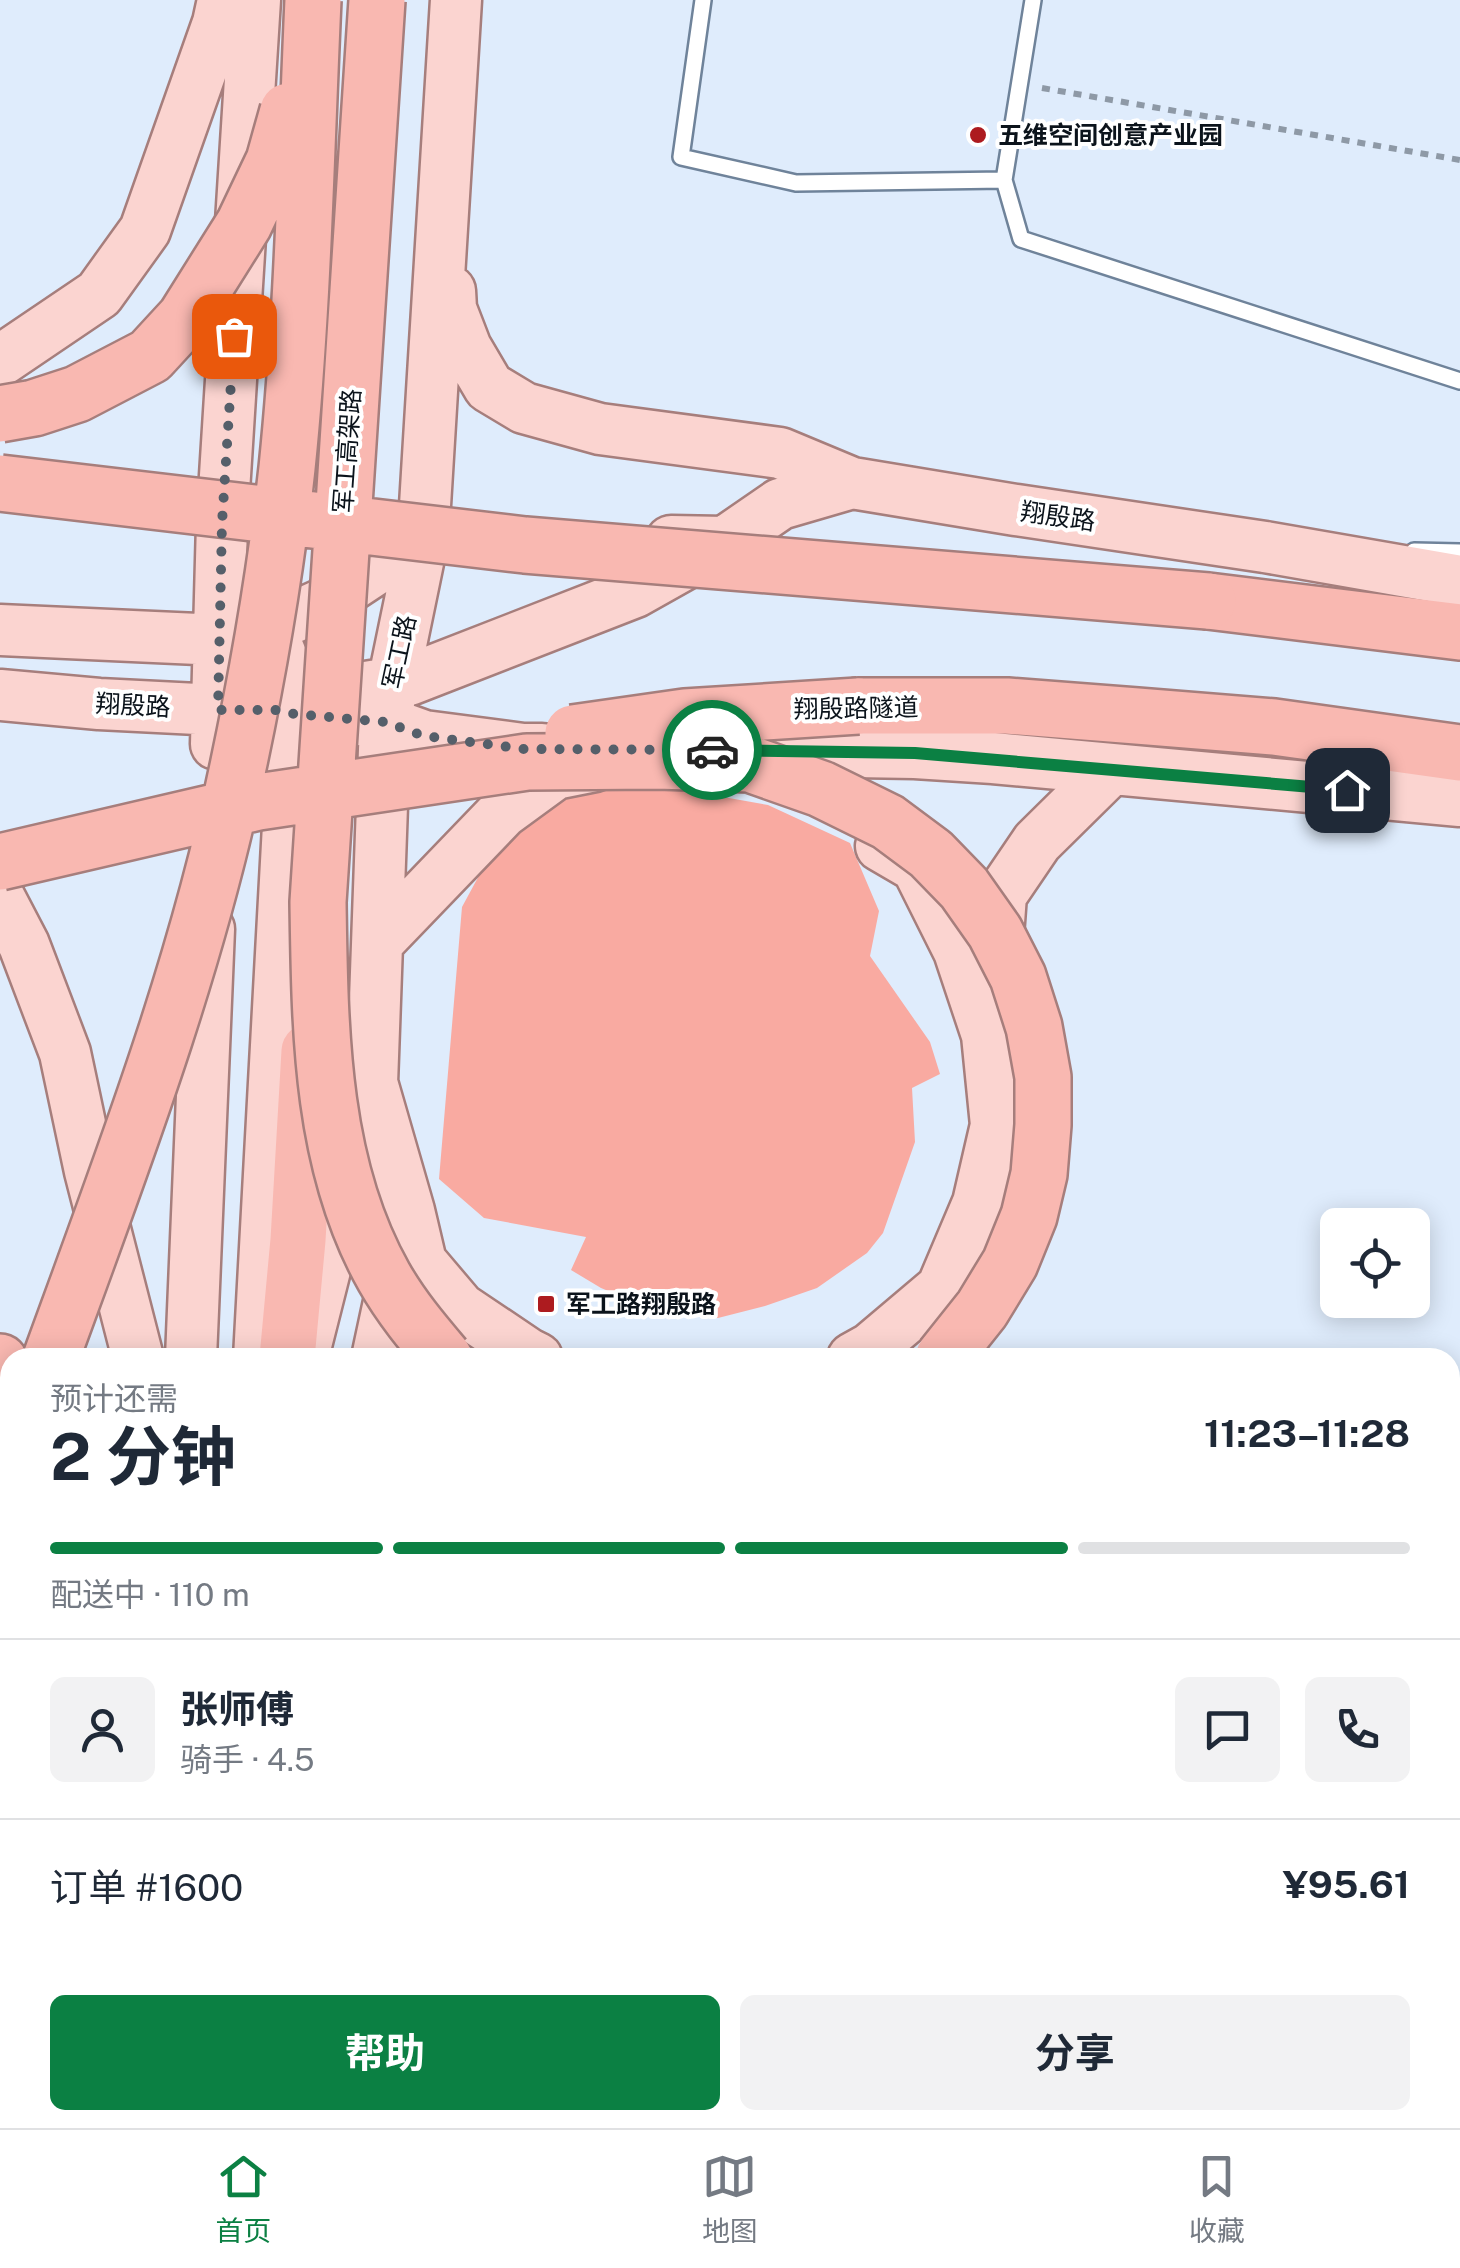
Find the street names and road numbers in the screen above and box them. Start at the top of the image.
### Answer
street label: 军工高架路 [328,388,366,514]
street label: 翔殷路 [1019,496,1097,536]
street label: 军工路 [377,612,421,692]
street label: 翔殷路 [95,688,171,722]
street label: 翔殷路隧道 [793,692,919,724]

